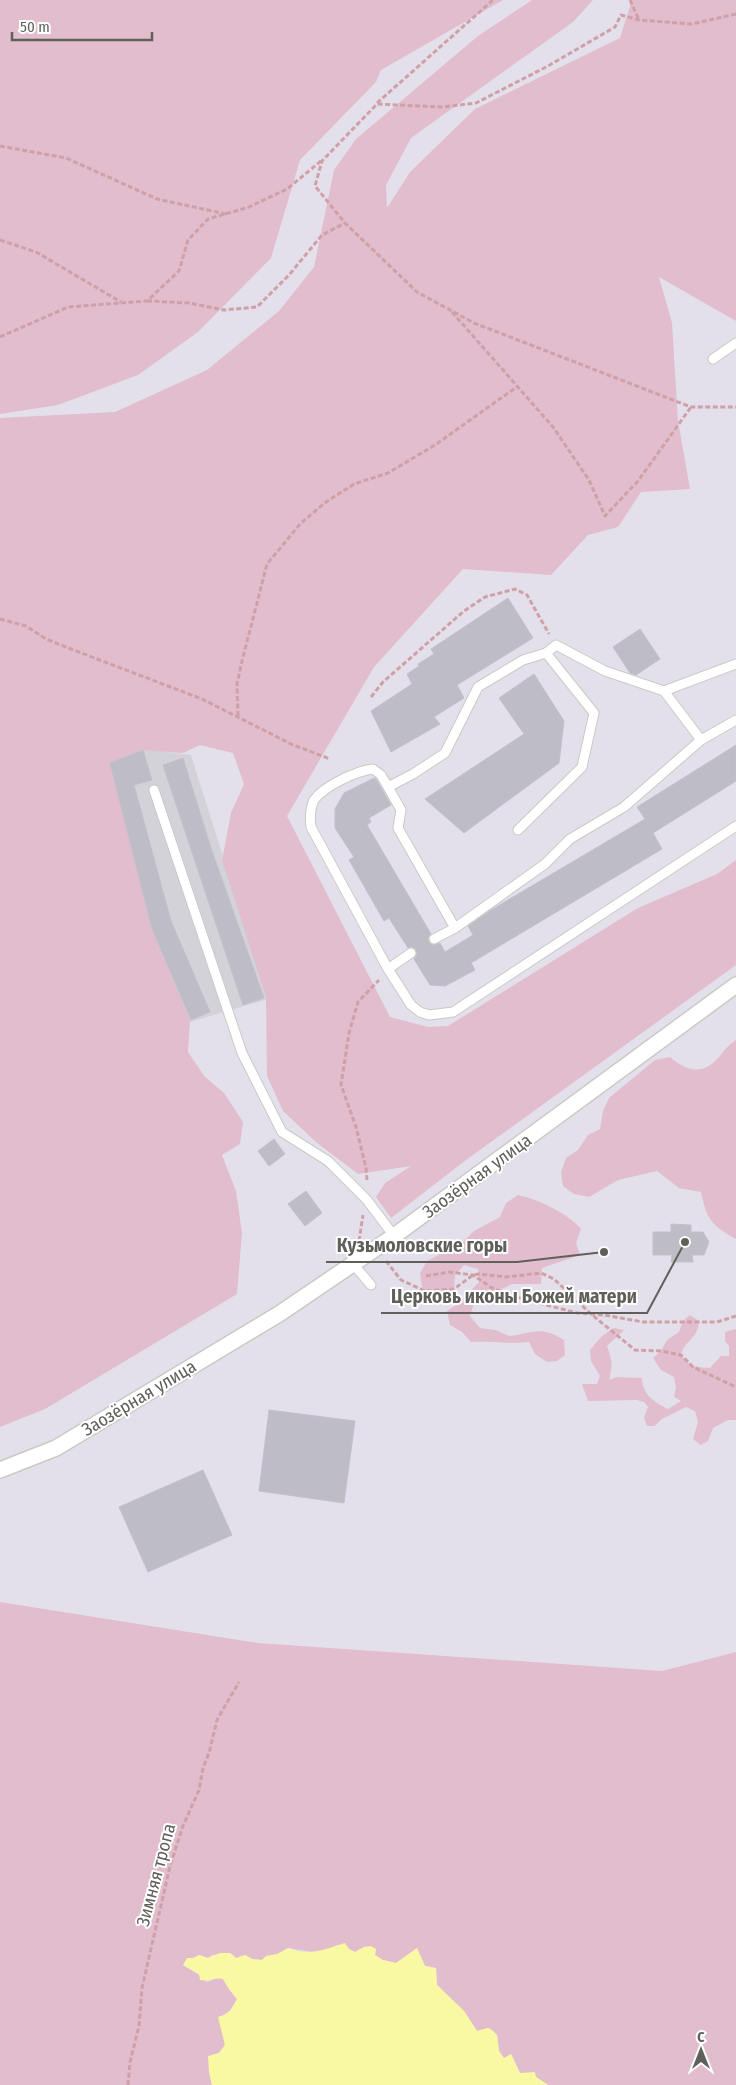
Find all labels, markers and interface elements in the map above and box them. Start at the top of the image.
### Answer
scale bar [12,10,152,42]
text: 50 m [20,18,50,36]
street label: Заозёрная улица [418,1129,536,1223]
callout: Кузьмоловские горы [326,1228,517,1262]
text: Кузьмоловские горы [337,1234,507,1257]
callout: Церковь иконы Божей матери [381,1279,647,1313]
text: Церковь иконы Божей матери [391,1285,637,1308]
street label: Заозёрная улица [78,1355,200,1441]
street label: Зимняя тропа [132,1821,180,1929]
north arrow [676,2025,726,2075]
text: С [697,2029,705,2046]

